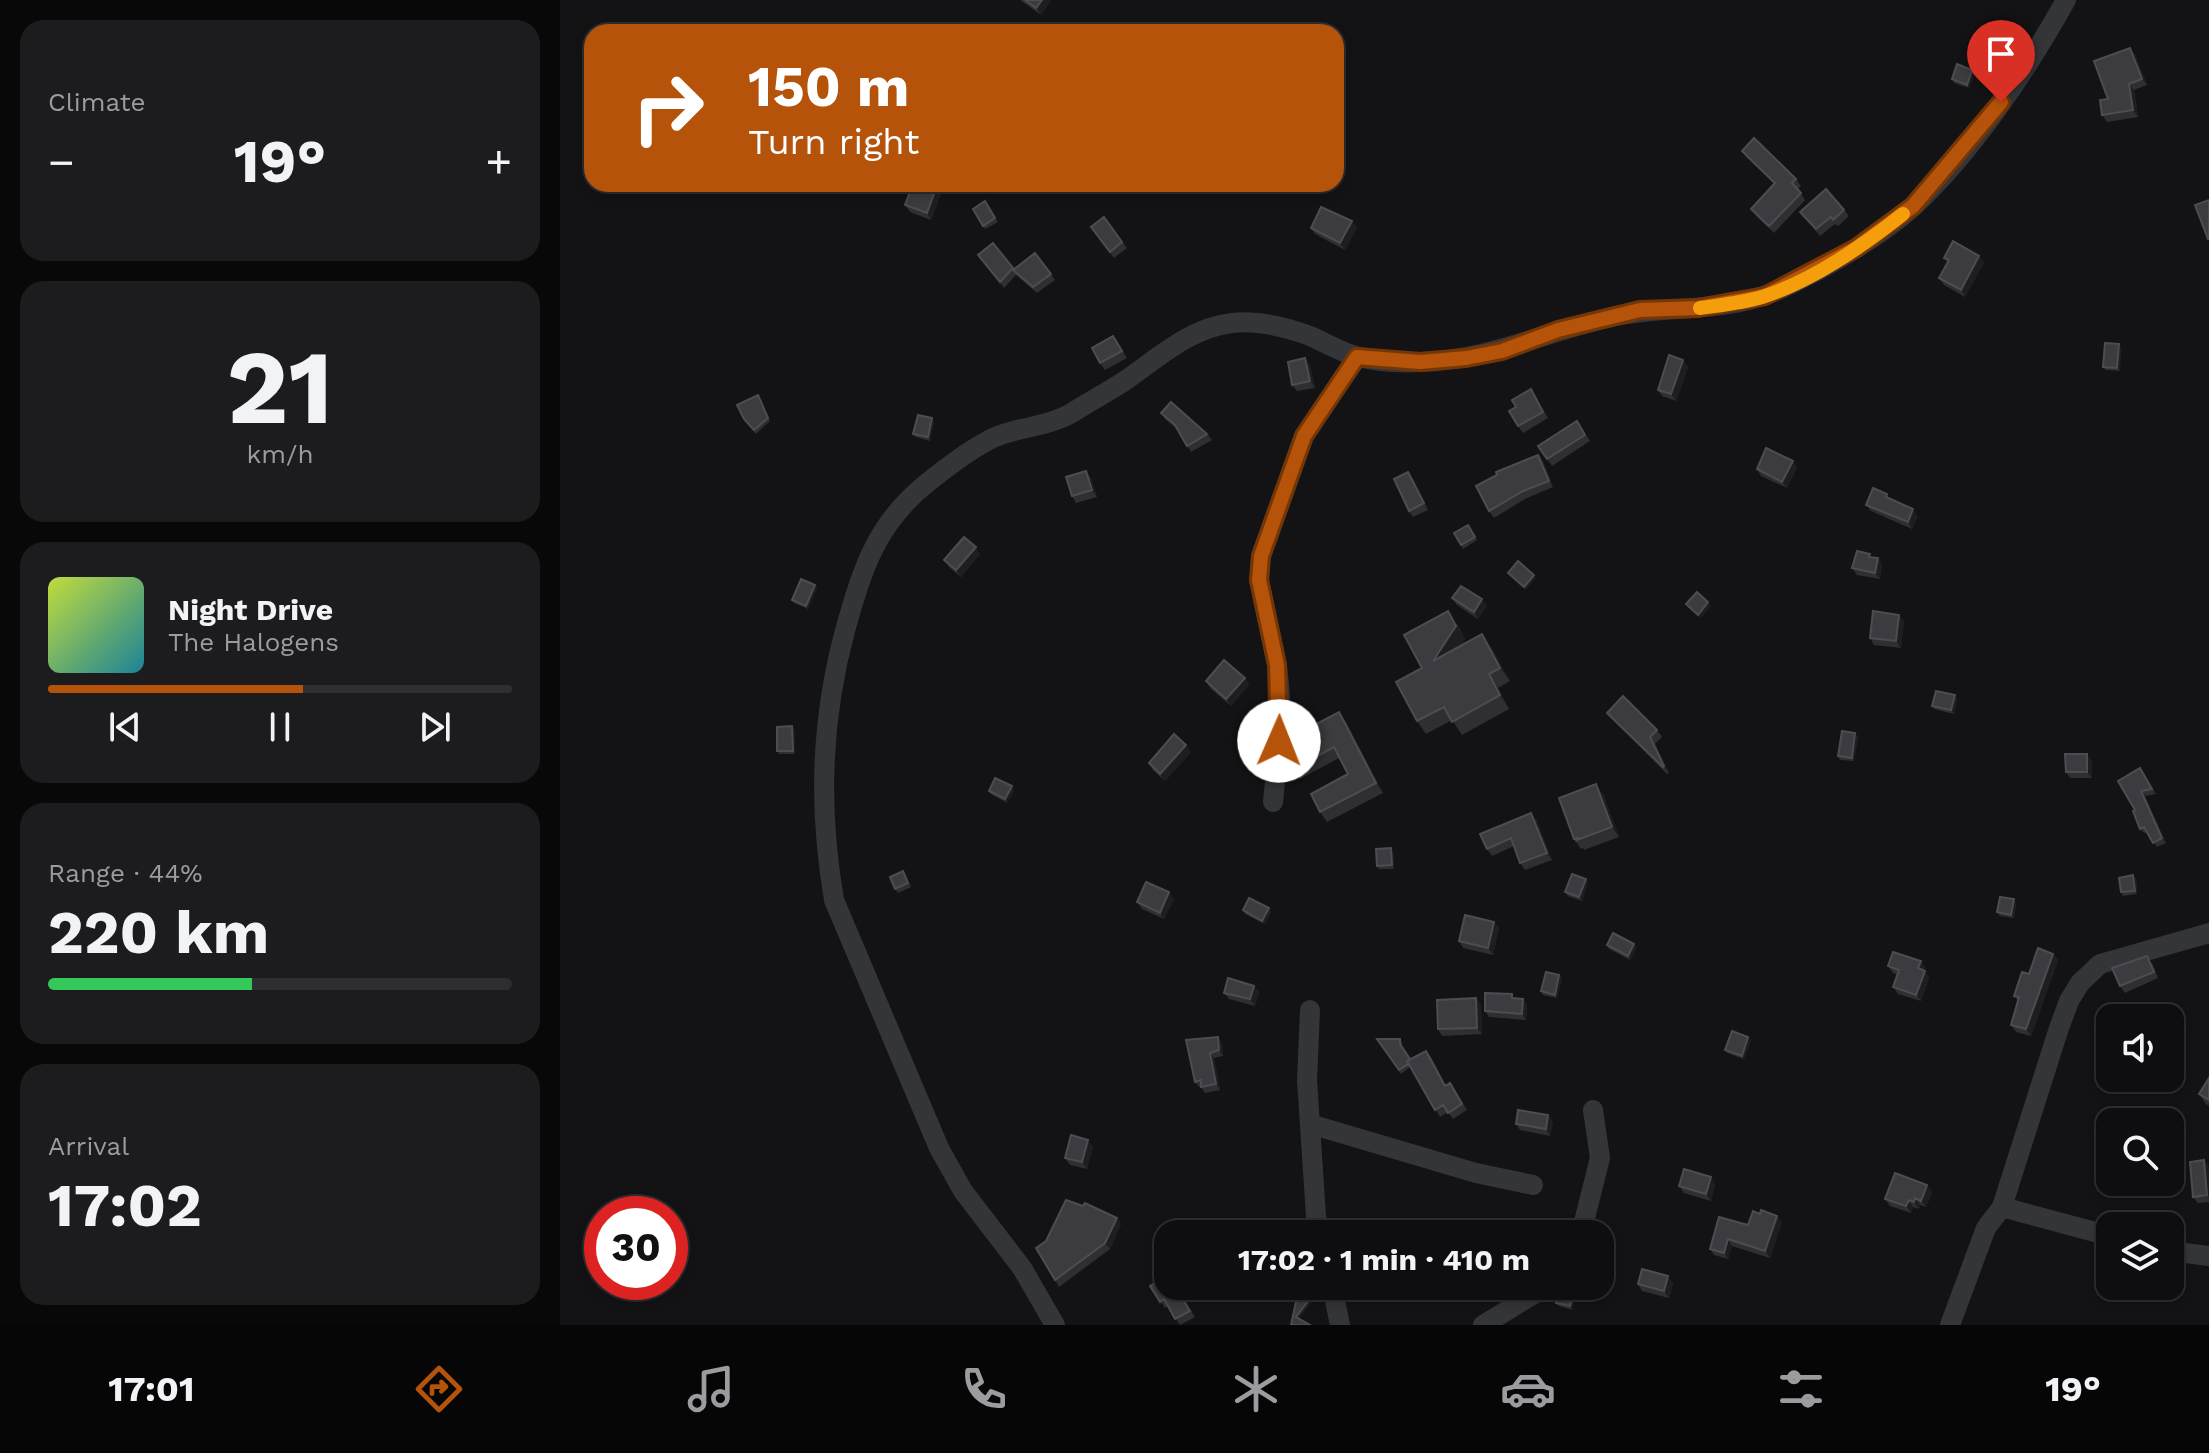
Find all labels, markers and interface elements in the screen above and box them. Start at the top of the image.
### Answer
pin [1967,20,2035,102]
icon: arrive [1979,32,2023,76]
text: 150 m [748,54,910,120]
icon: right [616,56,720,160]
text: Climate [48,87,146,117]
text: Turn right [748,121,919,163]
text: 19° [234,126,326,197]
text: − [48,136,75,188]
text: + [485,136,512,188]
text: 21 [227,326,333,448]
text: km/h [247,439,313,469]
text: Night Drive [168,592,333,627]
text: The Halogens [168,627,339,657]
position arrow [1237,699,1321,783]
icon: previous [103,705,147,749]
icon: pause [258,705,302,749]
icon: next [413,705,457,749]
text: Range · 44% [48,858,203,888]
text: 220 km [48,897,269,968]
map controls [2096,1004,2184,1300]
button: sound [2096,1004,2184,1092]
button: search [2096,1108,2184,1196]
text: Arrival [48,1131,129,1161]
text: 17:02 [48,1170,202,1241]
speed limit sign: 30 [584,1196,688,1300]
button: layers [2096,1212,2184,1300]
text: 17:02 · 1 min · 410 m [1238,1242,1530,1277]
icon: directions [411,1361,467,1417]
icon: music [683,1361,739,1417]
icon: phone [956,1361,1012,1417]
icon: climate [1228,1361,1284,1417]
icon: car [1500,1361,1556,1417]
icon: filters [1773,1361,1829,1417]
text: 17:01 [108,1368,195,1410]
text: 19° [2045,1368,2101,1410]

